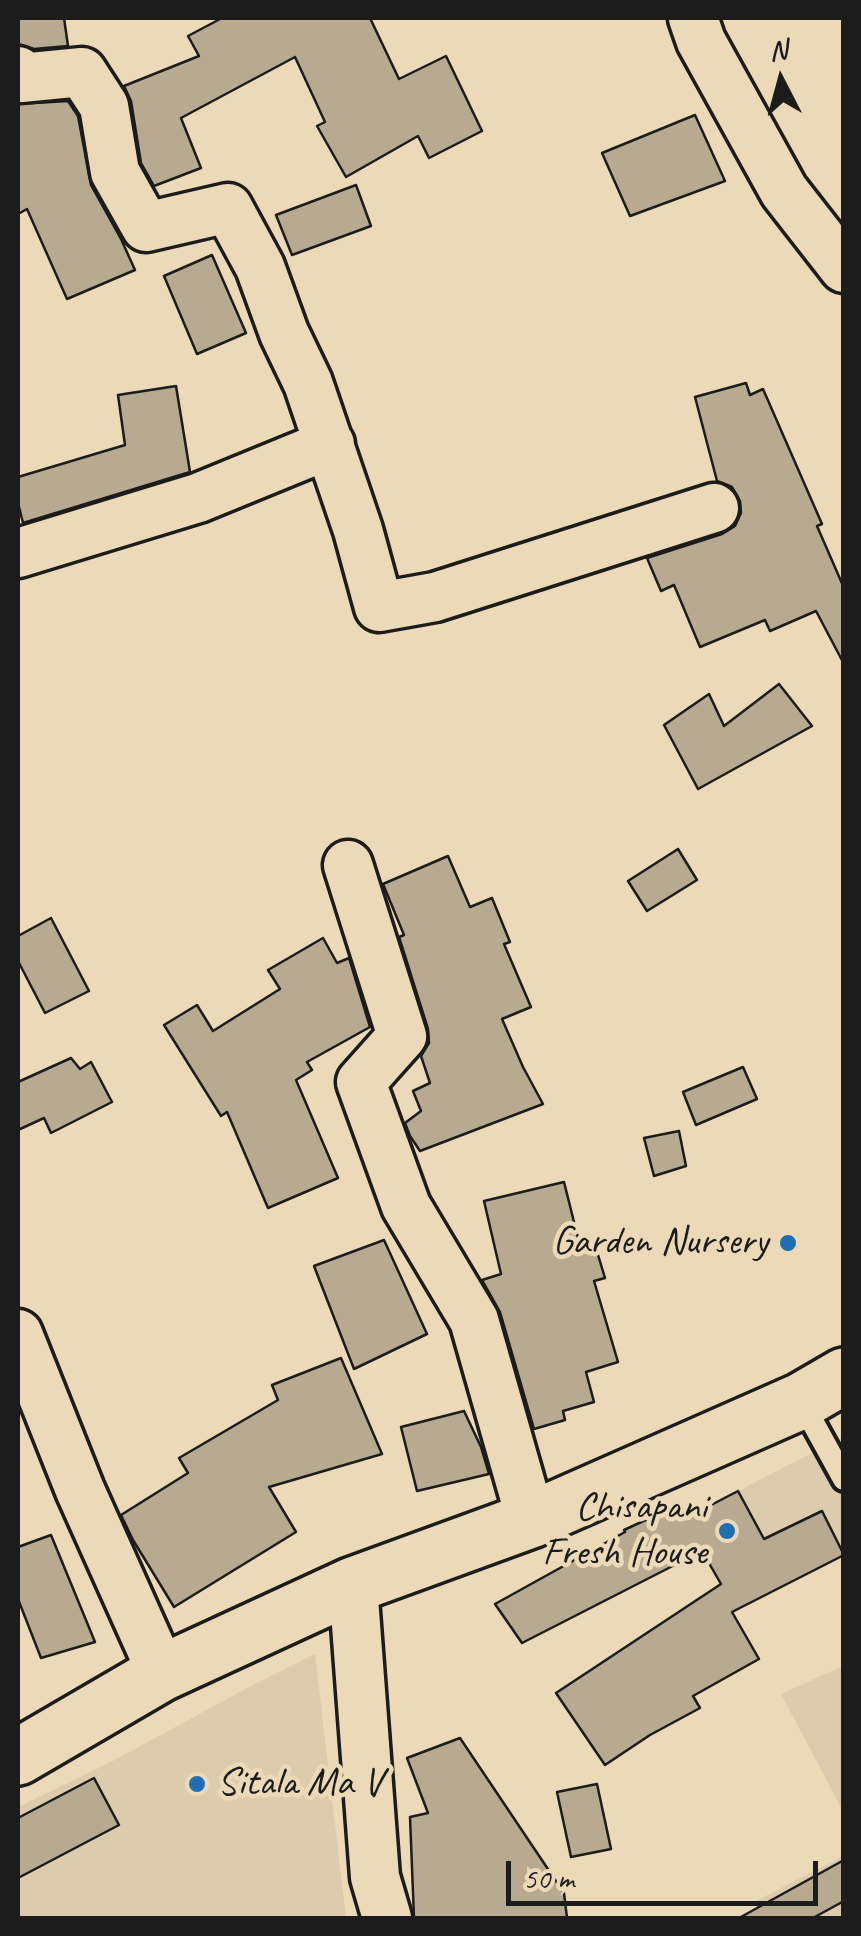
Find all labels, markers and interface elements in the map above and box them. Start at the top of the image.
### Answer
north arrow [731,30,831,130]
text: N [767,31,788,68]
place label: Garden Nursery [552,1219,768,1267]
marker: Garden Nursery [777,1232,799,1254]
place label: Chisapani Fresh House [542,1484,707,1578]
marker: Chisapani Fresh House [716,1520,738,1542]
place label: Sitala Ma V [217,1760,382,1808]
marker: Sitala Ma V [186,1773,208,1795]
scale bar [511,1841,824,1903]
text: 50 m [523,1859,574,1897]

